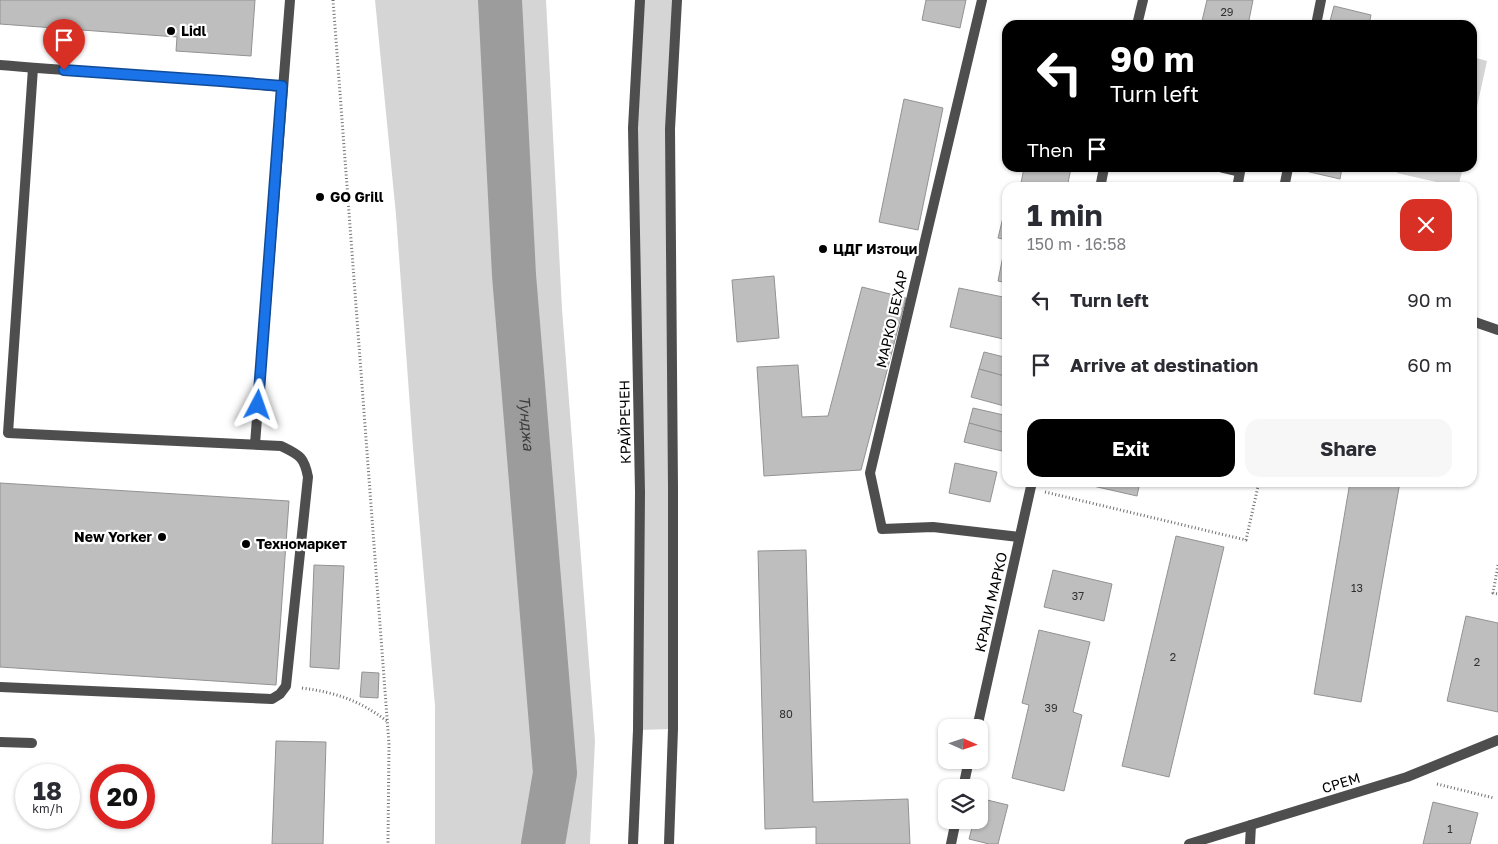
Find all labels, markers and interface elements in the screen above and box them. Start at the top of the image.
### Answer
house number: 29 [1220,5,1234,18]
pin [43,19,85,70]
place label: Lidl [181,22,206,39]
marker: Lidl [165,25,177,37]
icon: arrive [50,26,78,54]
text: 90 m [1110,38,1194,80]
icon: left [1027,40,1092,105]
text: Turn left [1110,80,1199,107]
icon: arrive [1083,135,1111,163]
text: Then [1027,138,1073,161]
place label: GO Grill [330,188,384,205]
marker: GO Grill [314,191,326,203]
text: 1 min [1027,197,1103,233]
button: close [1400,199,1452,251]
text: 150 m · 16:58 [1027,234,1126,254]
place label: ЦДГ Изтоци [833,240,917,257]
marker: ЦДГ Изтоци [817,243,829,255]
street label: МАРКО БЕХАР [872,268,911,369]
icon: left [1027,286,1055,314]
text: Turn left [1070,288,1149,311]
text: 90 m [1407,288,1452,311]
icon: arrive [1027,351,1055,379]
text: Arrive at destination [1070,353,1258,376]
text: 60 m [1407,353,1452,376]
position arrow [231,378,283,430]
street label: КРАЙРЕЧЕН [615,380,634,464]
water label: Тунджа [516,395,538,452]
button: Exit [1027,419,1235,477]
button: Share [1245,419,1452,477]
place label: New Yorker [74,528,153,545]
marker: New Yorker [156,531,168,543]
place label: Техномаркет [256,535,347,552]
marker: Техномаркет [240,538,252,550]
street label: КРАЛИ МАРКО [971,550,1010,654]
house number: 13 [1351,581,1363,594]
house number: 37 [1072,589,1084,602]
house number: 2 [1170,650,1176,663]
house number: 2 [1474,655,1480,668]
house number: 39 [1044,701,1058,714]
house number: 80 [779,707,793,720]
north arrow [938,719,988,769]
map controls [938,719,988,829]
speed limit sign: 20 [90,764,155,829]
street label: СРЕМ [1320,769,1362,796]
text: 18 [33,775,62,806]
button: layers [938,779,988,829]
text: km/h [32,801,63,816]
house number: 1 [1447,822,1453,835]

